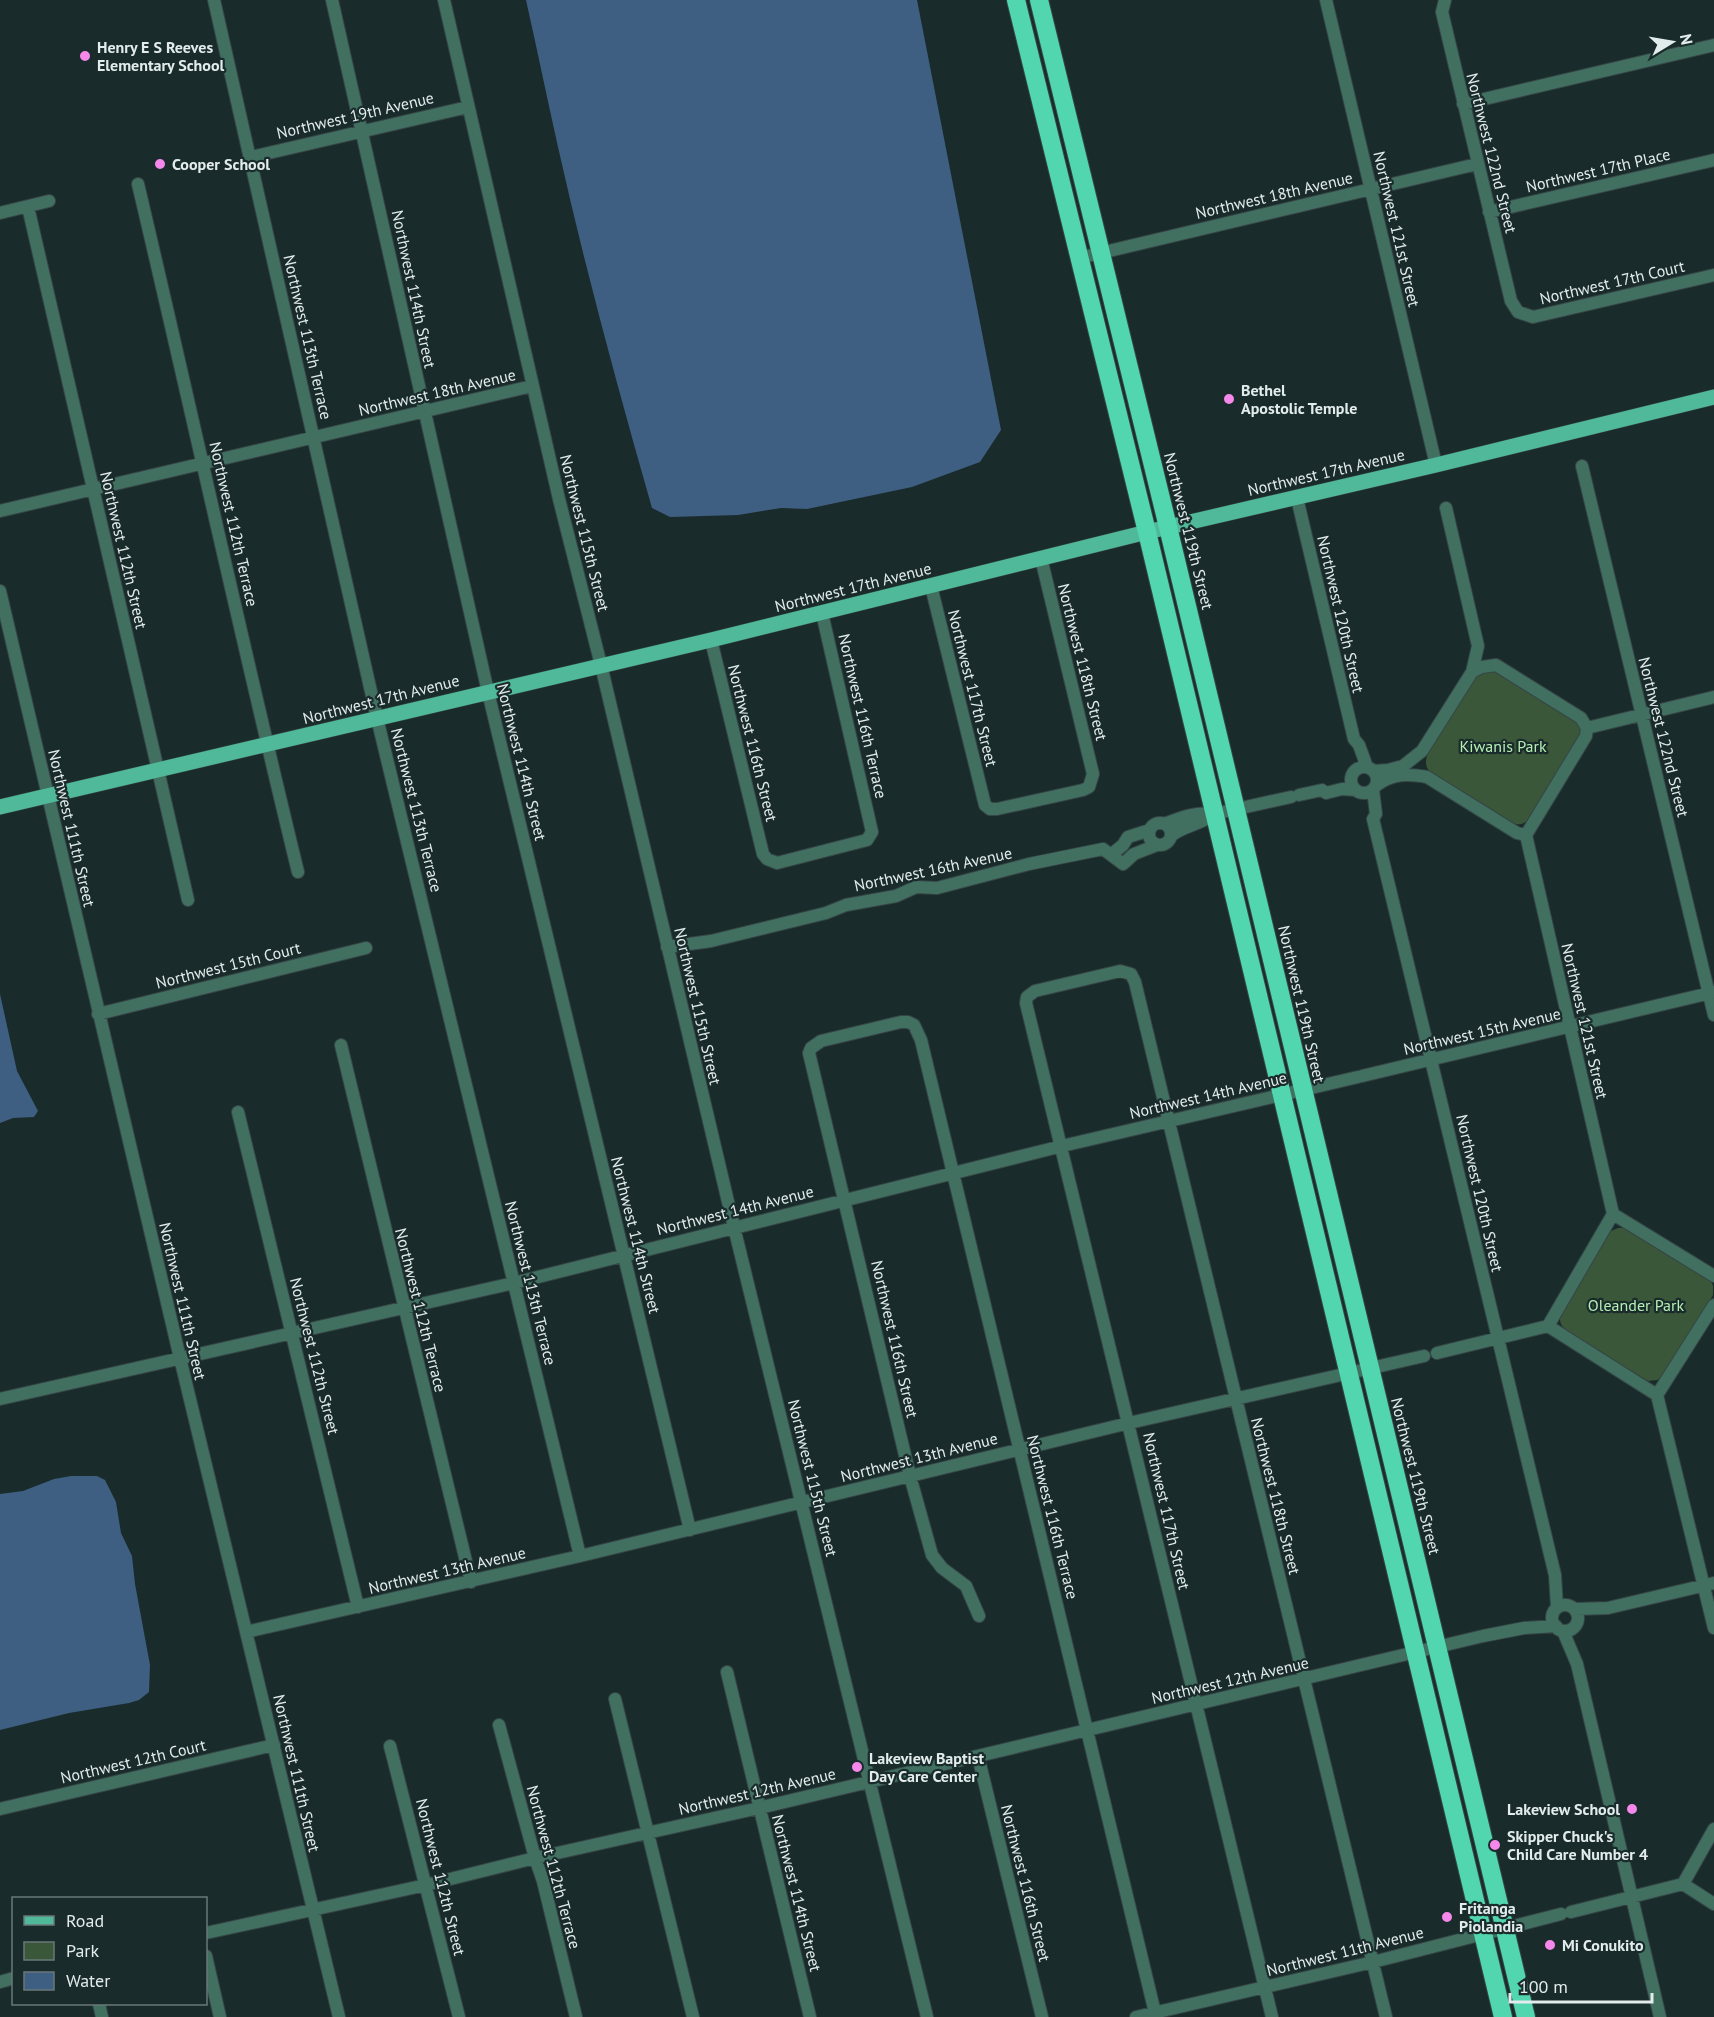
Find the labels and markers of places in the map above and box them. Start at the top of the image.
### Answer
place label: Henry E S Reeves Elementary School [97,37,224,75]
marker: Henry E S Reeves Elementary School [78,49,92,63]
place label: Cooper School [172,154,270,174]
marker: Cooper School [153,157,167,171]
place label: Bethel Apostolic Temple [1241,380,1357,418]
marker: Bethel Apostolic Temple [1222,392,1236,406]
place label: Lakeview Baptist Day Care Center [869,1748,985,1786]
marker: Lakeview Baptist Day Care Center [850,1760,864,1774]
place label: Lakeview School [1507,1799,1620,1819]
marker: Lakeview School [1625,1802,1639,1816]
place label: Skipper Chuck's Child Care Number 4 [1507,1826,1648,1864]
marker: Skipper Chuck's Child Care Number 4 [1488,1838,1502,1852]
place label: Fritanga Piolandia [1459,1898,1523,1936]
marker: Fritanga Piolandia [1440,1910,1454,1924]
place label: Mi Conukito [1562,1935,1644,1955]
marker: Mi Conukito [1543,1938,1557,1952]

